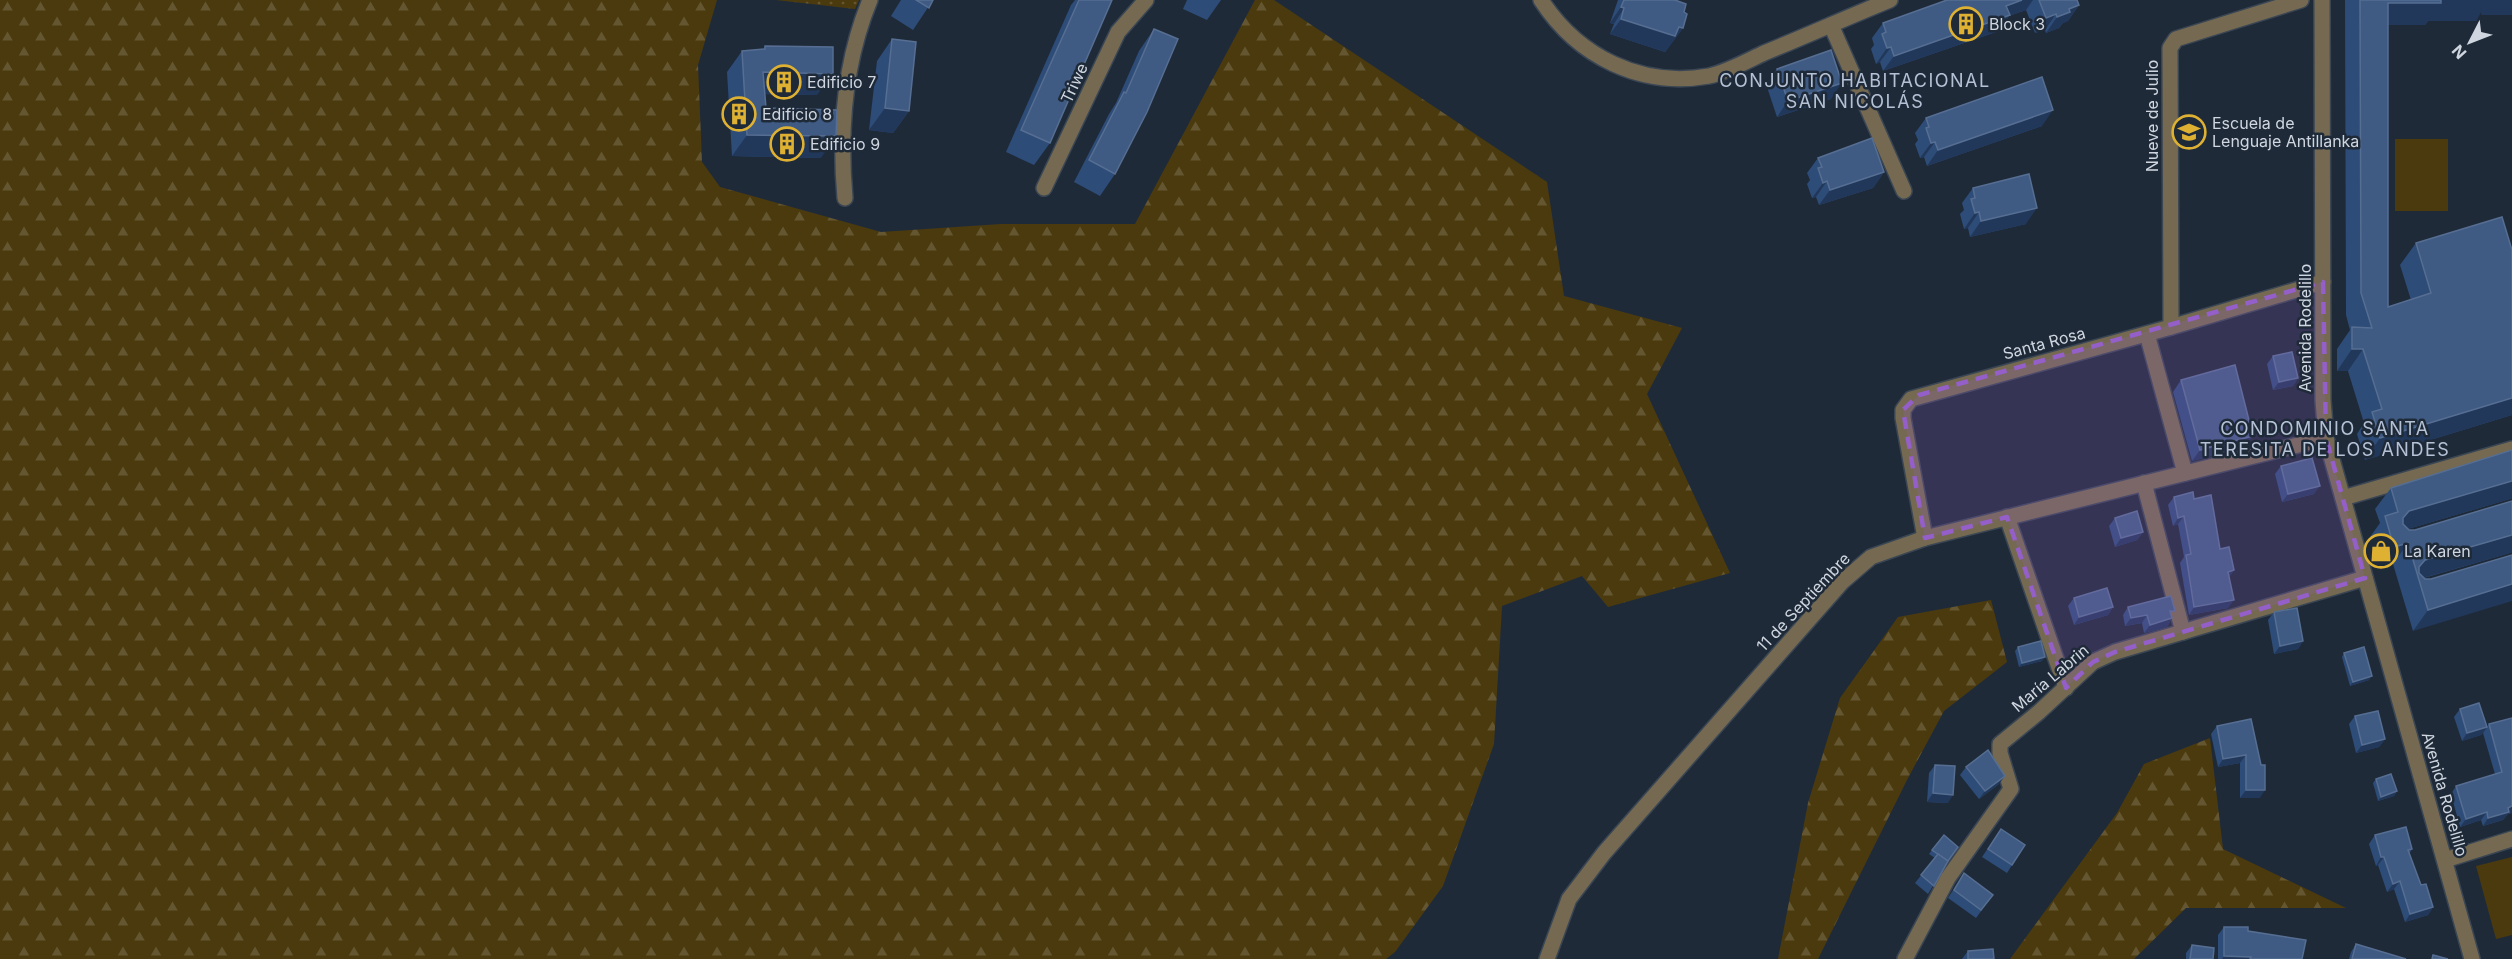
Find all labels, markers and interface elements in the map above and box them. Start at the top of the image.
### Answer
building icon: Block 3 [1948,6,1984,42]
north arrow [2440,12,2500,72]
place label: Block 3 [1989,14,2045,34]
text: N [2447,41,2470,63]
street label: Triwe [1056,60,1092,106]
street label: Nueve de Julio [2142,60,2162,172]
building icon: Edificio 7 [766,64,802,100]
district label: CONJUNTO HABITACIONAL SAN NICOLÁS [1719,70,1991,112]
place label: Edificio 7 [807,72,876,92]
building icon: Edificio 8 [721,96,757,132]
place label: Edificio 8 [762,104,832,124]
place label: Escuela de Lenguaje Antillanka [2212,113,2359,151]
school or university icon: Escuela de Lenguaje Antillanka [2171,114,2207,150]
building icon: Edificio 9 [769,126,805,162]
place label: Edificio 9 [810,134,880,154]
street label: Avenida Rodelillo [2295,264,2315,392]
street label: Santa Rosa [2001,322,2087,364]
district label: CONDOMINIO SANTA TERESITA DE LOS ANDES [2200,418,2450,460]
shop icon: La Karen [2363,533,2399,569]
place label: La Karen [2404,541,2471,561]
street label: 11 de Septiembre [1752,548,1854,656]
street label: María Labrin [2007,640,2093,716]
street label: Avenida Rodelillo [2418,730,2472,858]

